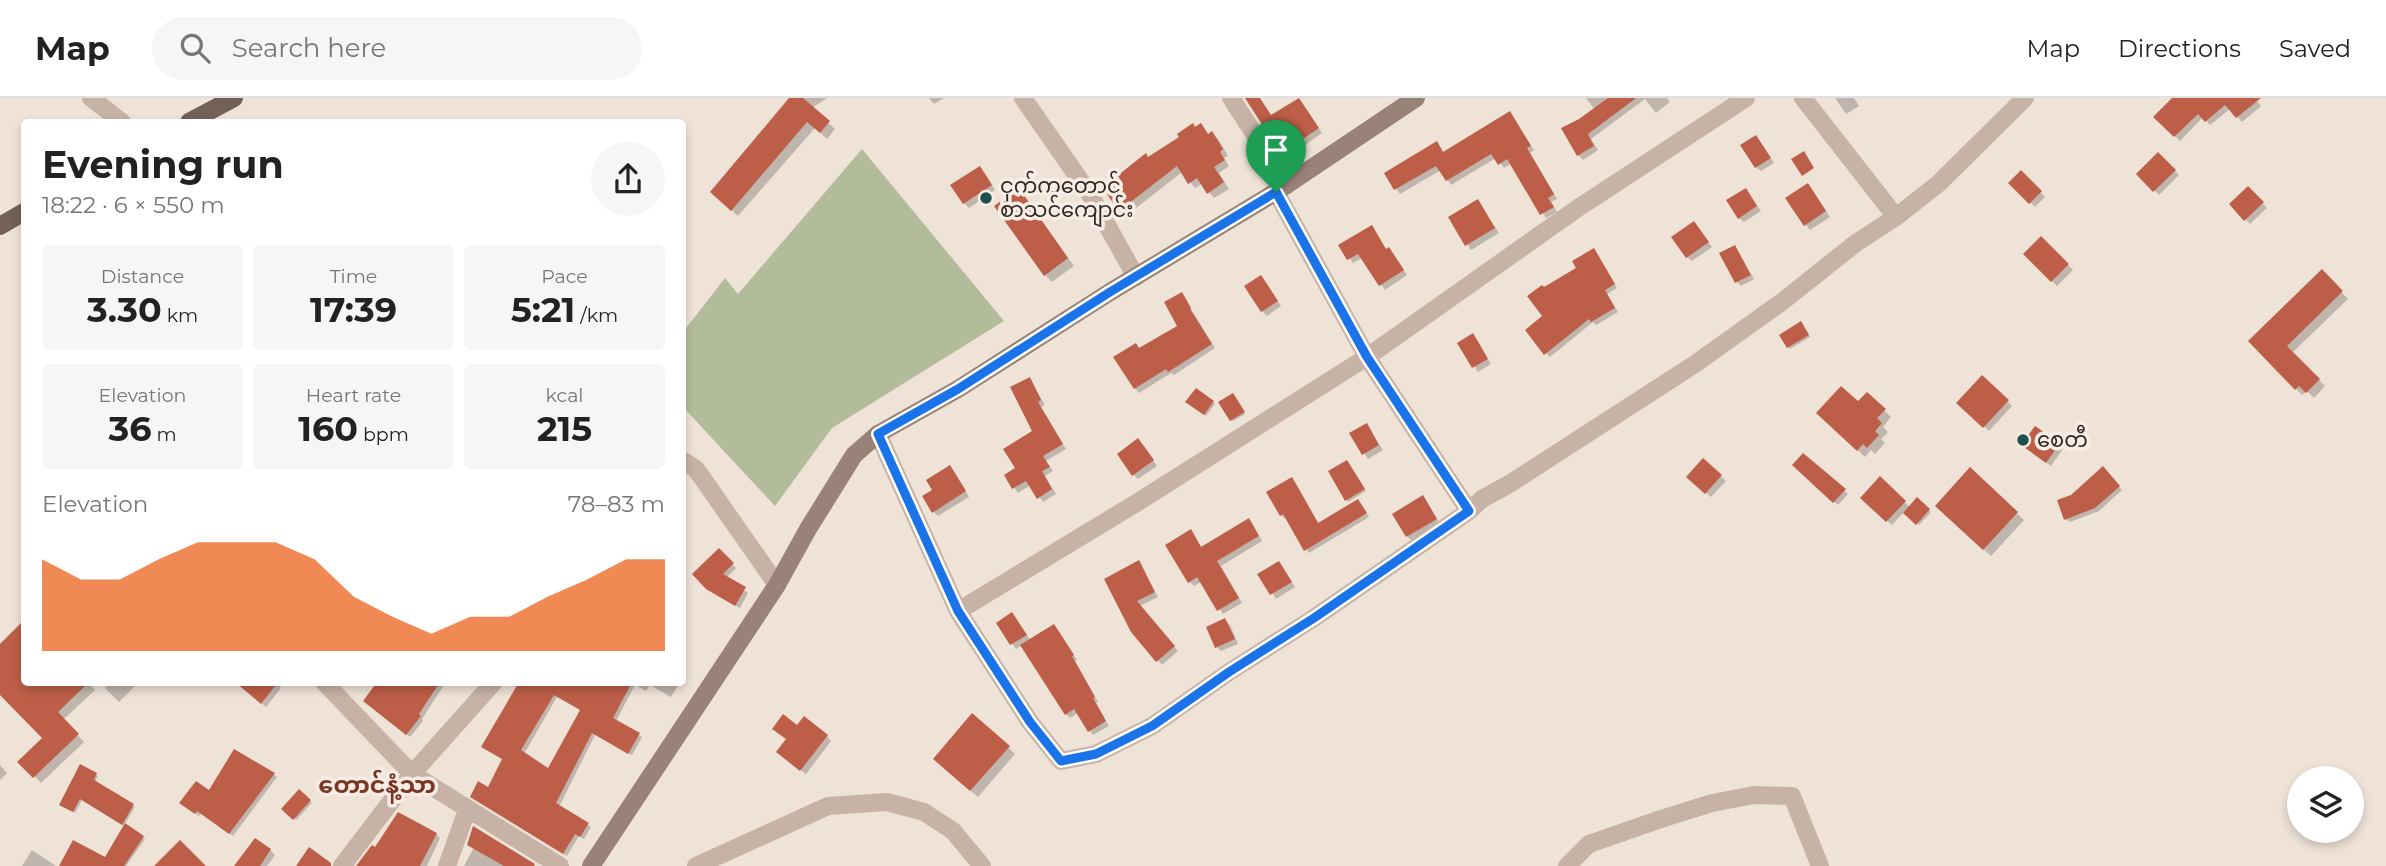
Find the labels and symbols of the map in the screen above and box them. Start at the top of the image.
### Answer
pin [1246,120,1306,192]
place label: ငှက်ကတောင် စာသင်ကျောင်း [1000,170,1133,228]
marker: ငှက်ကတောင် စာသင်ကျောင်း [978,190,994,206]
place label: စေတီ [2037,424,2088,452]
marker: စေတီ [2015,432,2031,448]
district label: တောင်နံ့သာ [318,769,436,804]

